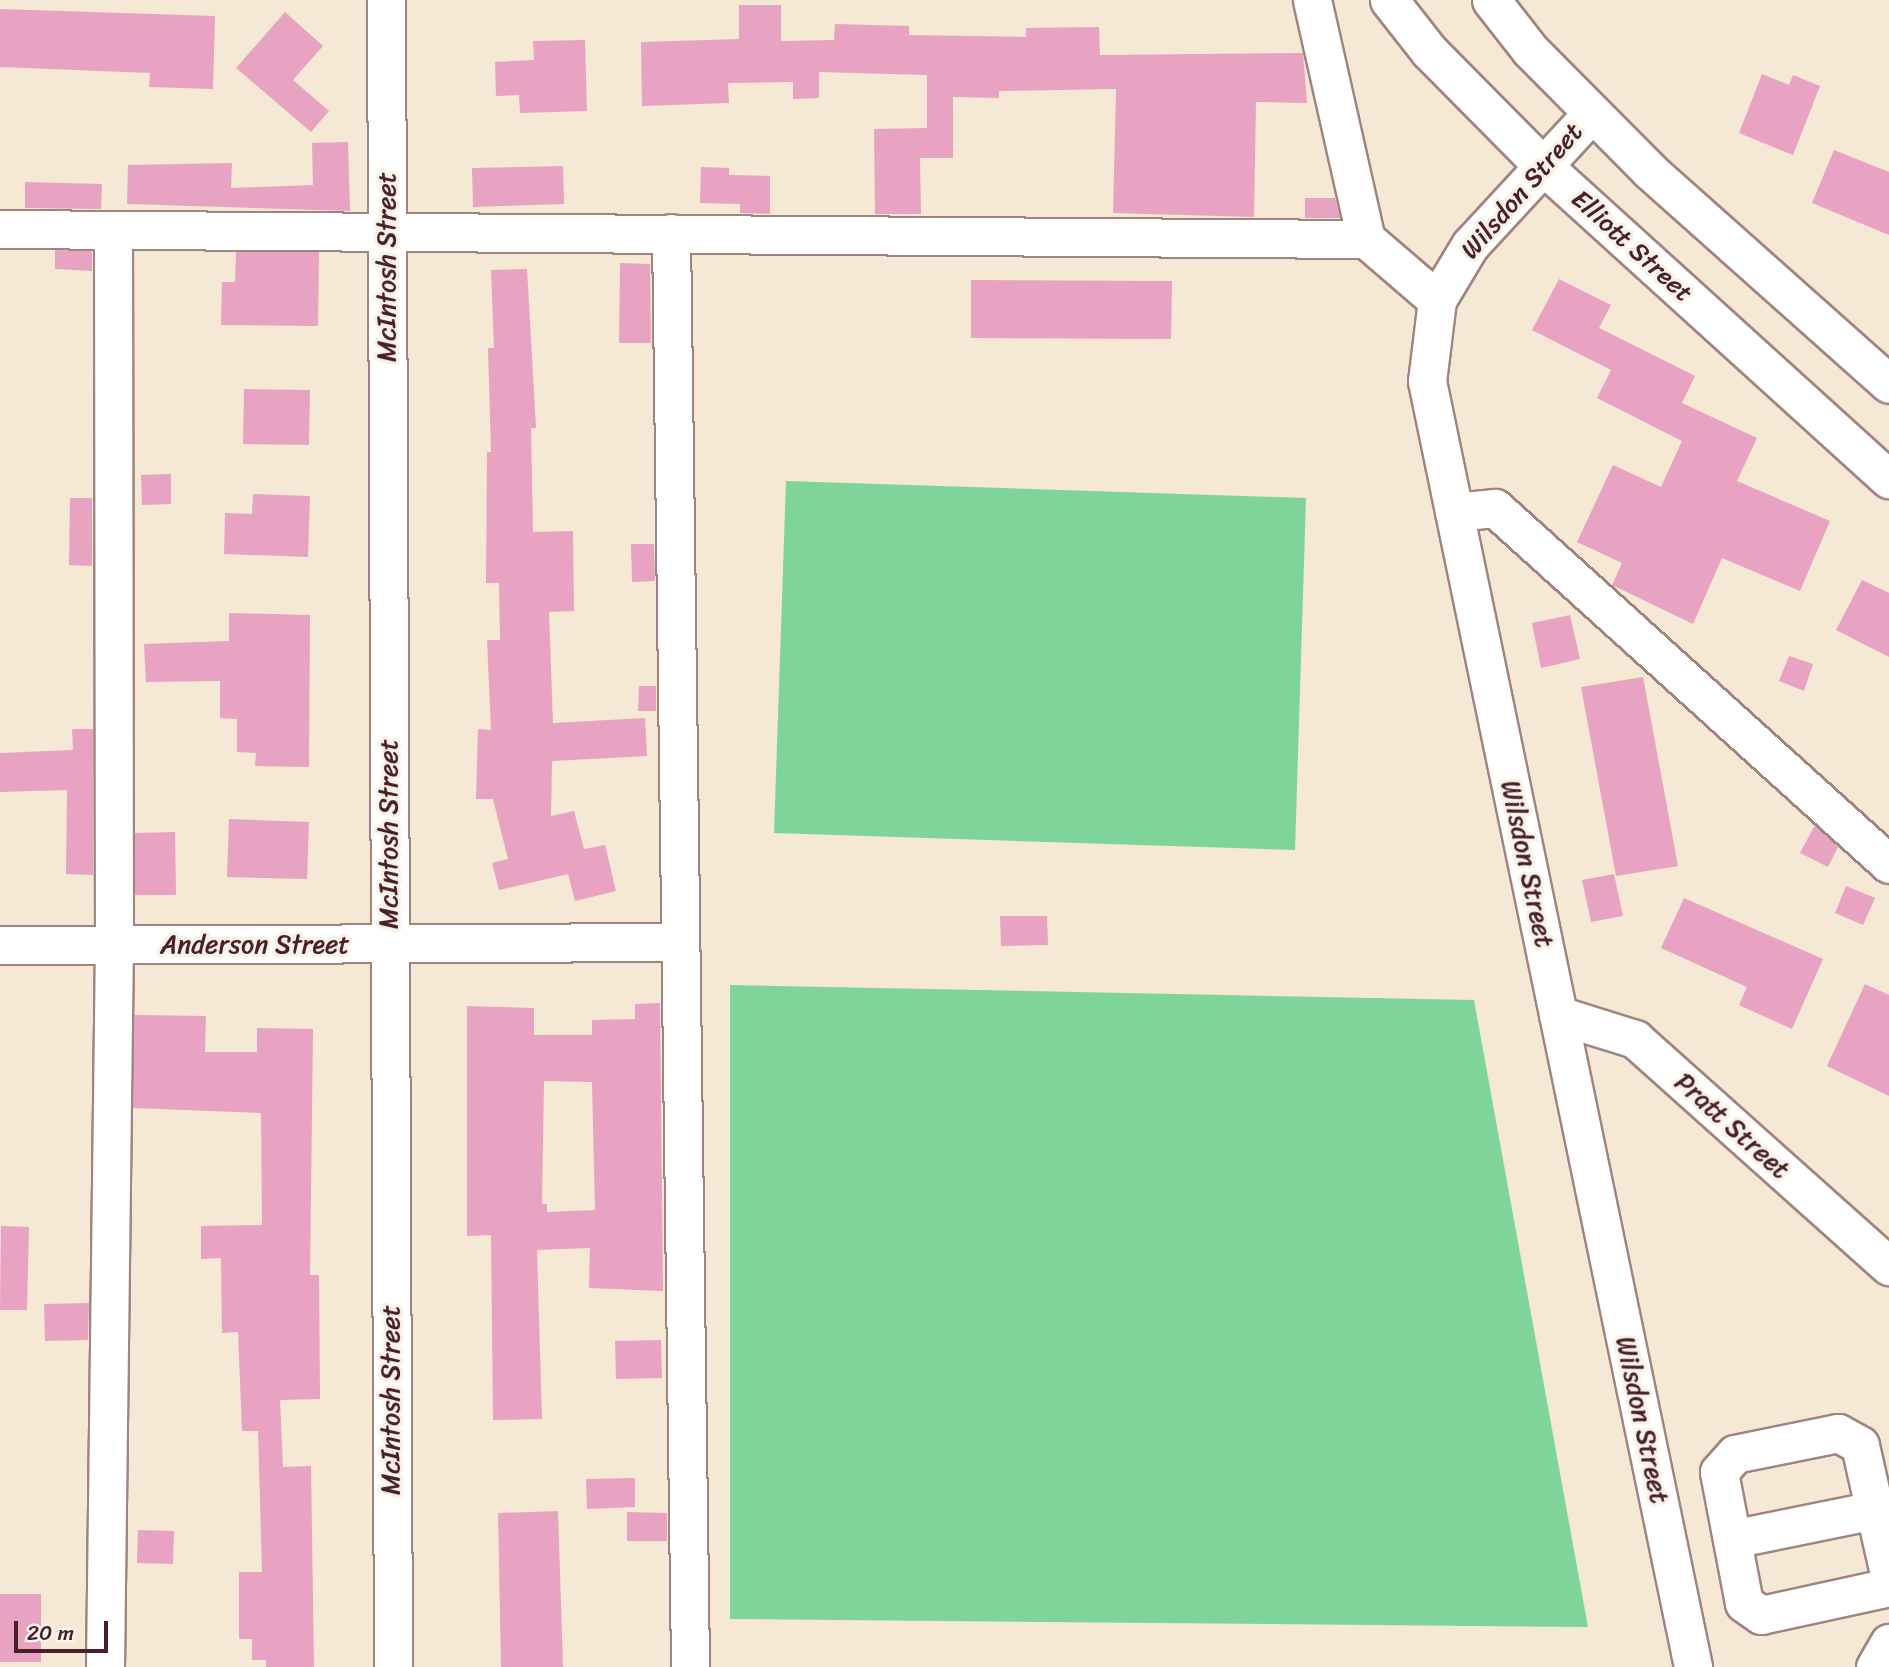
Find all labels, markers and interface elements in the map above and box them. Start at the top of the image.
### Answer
street label: Wilsdon Street [1455,117,1589,265]
street label: McIntosh Street [371,172,403,362]
street label: Elliott Street [1565,183,1699,309]
street label: McIntosh Street [373,739,405,929]
street label: Wilsdon Street [1494,778,1560,950]
street label: Anderson Street [160,929,350,961]
street label: Pratt Street [1668,1066,1796,1186]
street label: McIntosh Street [375,1305,407,1495]
street label: Wilsdon Street [1609,1334,1675,1506]
scale bar [18,1608,112,1652]
text: 20 m [27,1614,74,1652]

